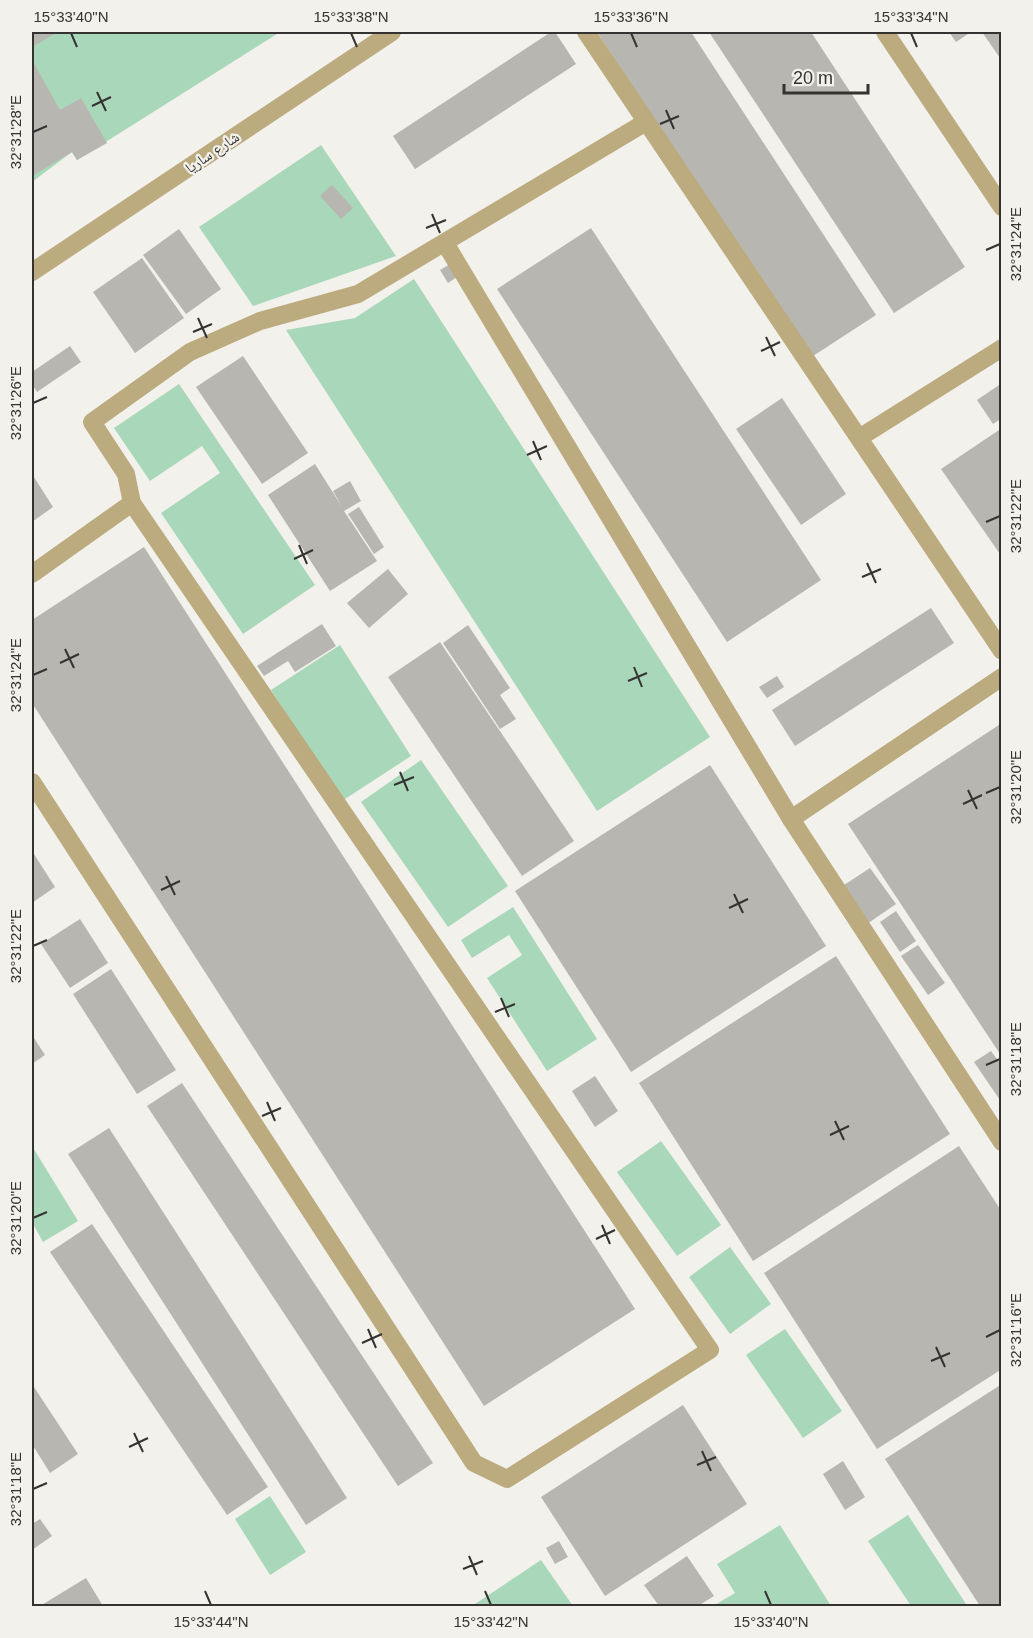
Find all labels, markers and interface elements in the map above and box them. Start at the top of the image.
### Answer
text: 15°33'40"N [33,8,109,25]
text: 15°33'38"N [313,8,389,25]
text: 15°33'36"N [593,8,669,25]
text: 15°33'34"N [873,8,949,25]
scale bar [784,57,868,95]
text: 20 m [793,68,833,88]
text: 32°31'28"E [7,95,24,169]
street label: شارع ساريا [182,128,243,178]
text: 32°31'24"E [1007,207,1024,281]
text: 32°31'26"E [7,366,24,440]
text: 32°31'22"E [1007,479,1024,553]
text: 32°31'24"E [7,638,24,712]
text: 32°31'20"E [1007,750,1024,824]
text: 32°31'22"E [7,909,24,983]
text: 32°31'18"E [1007,1022,1024,1096]
text: 32°31'20"E [7,1181,24,1255]
text: 32°31'16"E [1007,1293,1024,1367]
text: 32°31'18"E [7,1452,24,1526]
text: 15°33'44"N [173,1613,249,1630]
text: 15°33'42"N [453,1613,529,1630]
text: 15°33'40"N [733,1613,809,1630]

